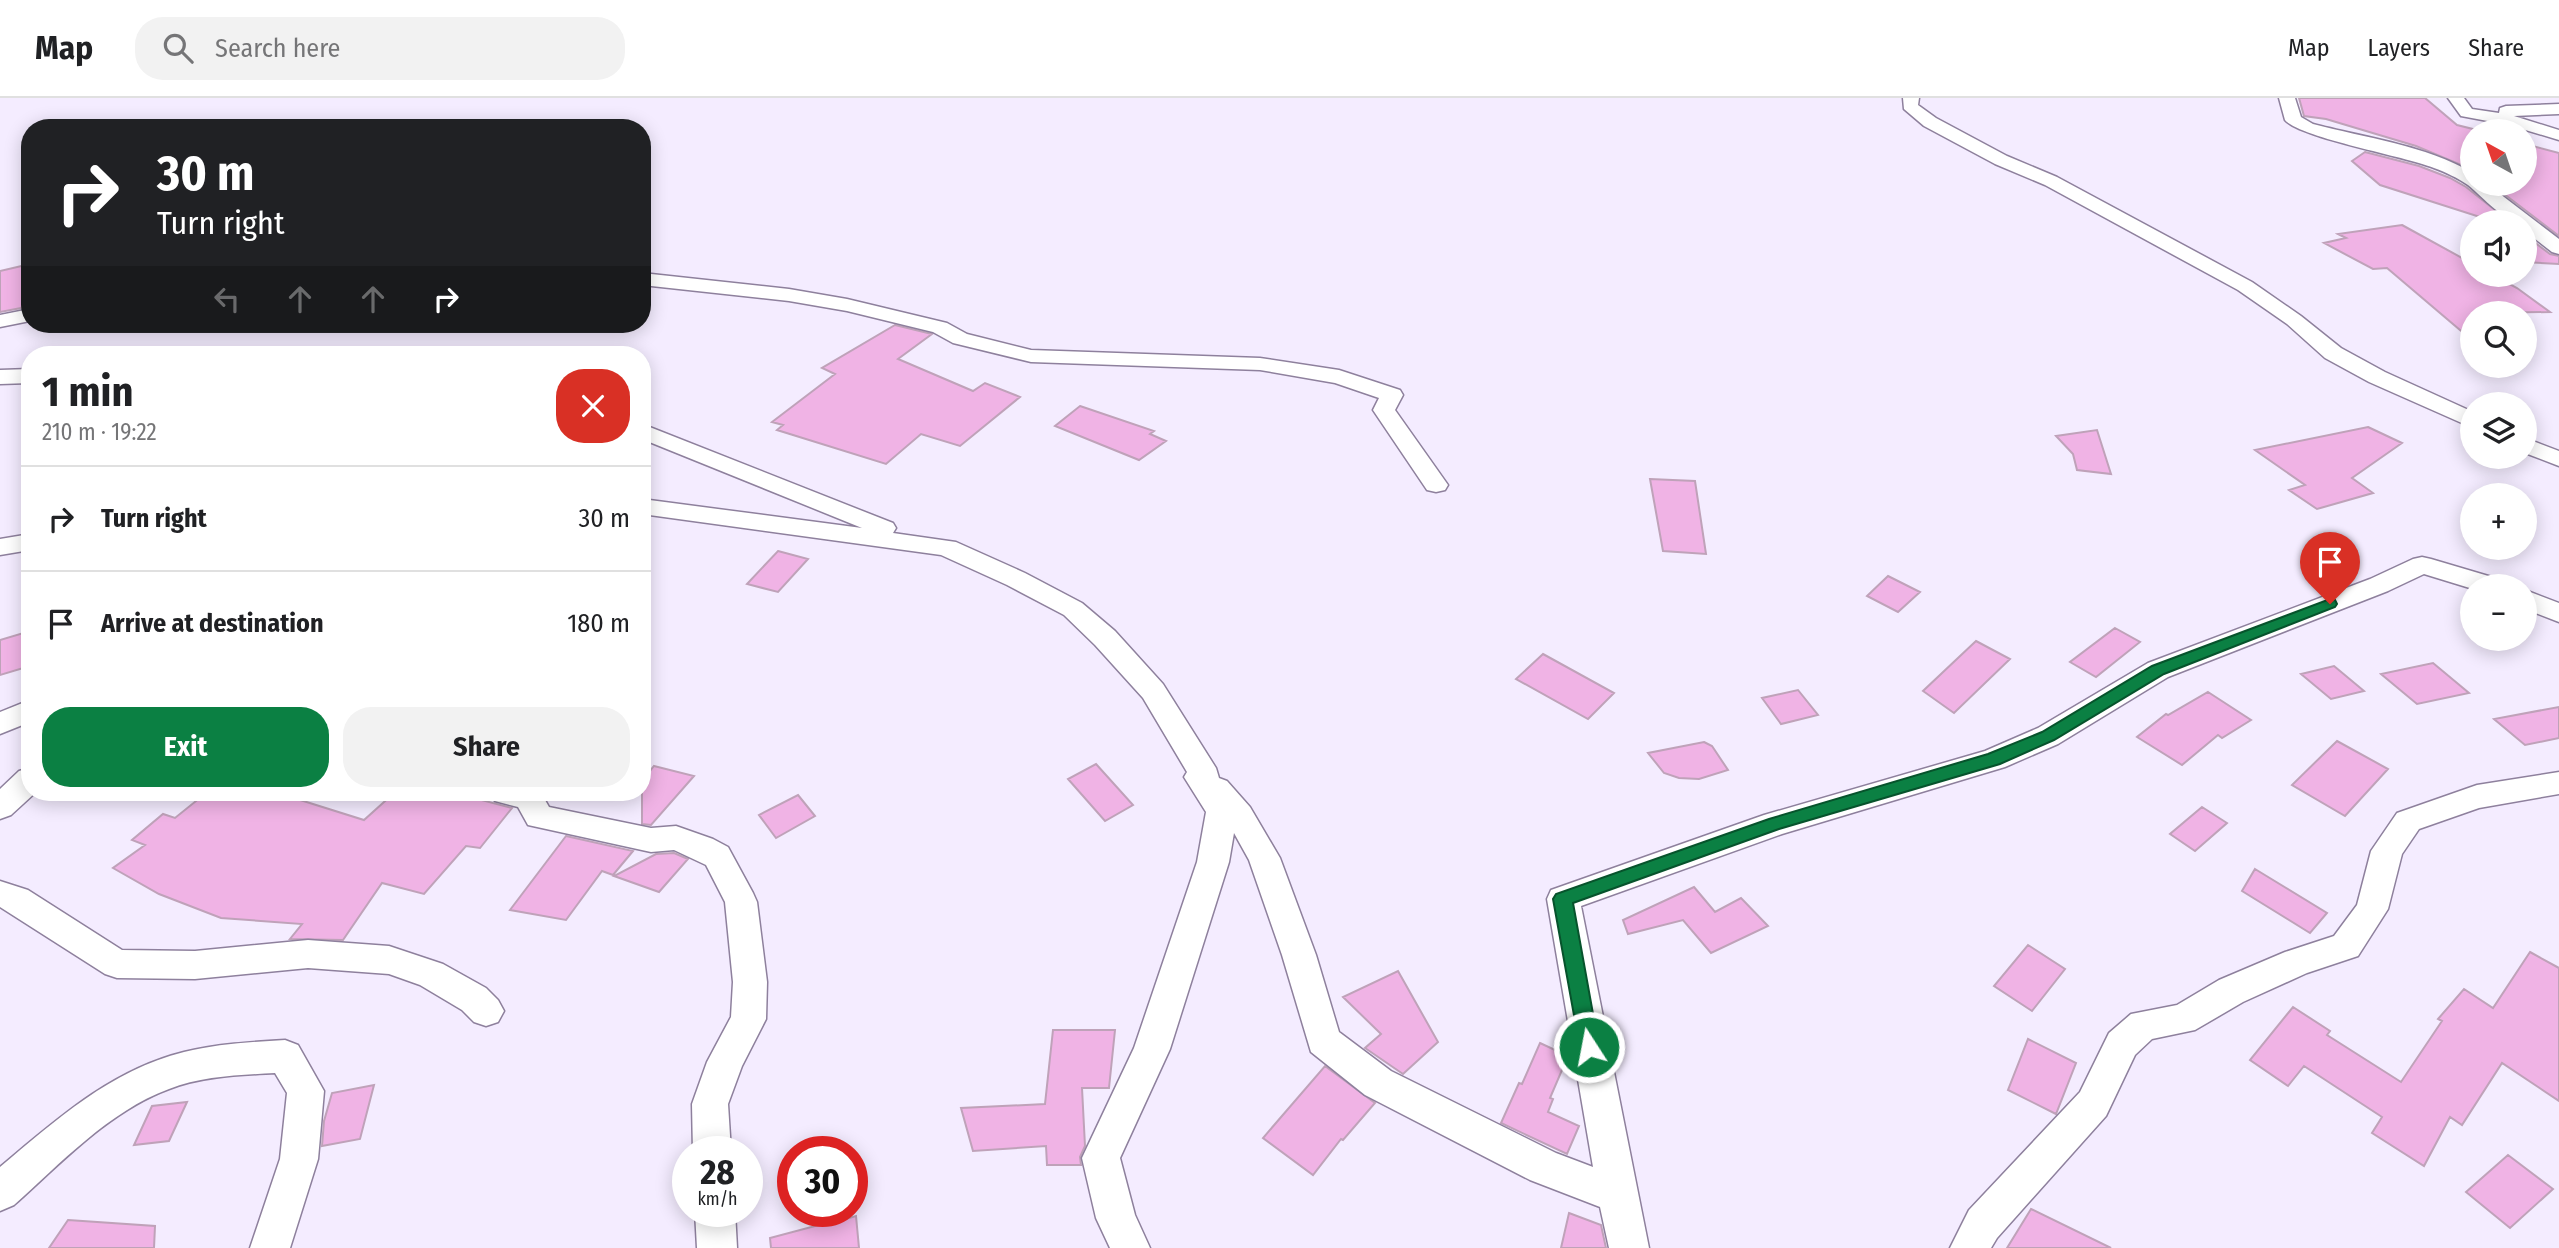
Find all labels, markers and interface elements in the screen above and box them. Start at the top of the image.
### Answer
search box [135,17,625,80]
text: Map [35,28,93,68]
icon: search [159,29,197,67]
text: Search here [215,33,340,64]
text: Map [2288,34,2330,62]
text: Layers [2368,34,2430,62]
text: Share [2468,34,2524,62]
north arrow [2460,119,2538,196]
map controls [2460,119,2537,651]
text: 30 m [157,144,255,203]
icon: right [42,147,133,238]
text: Turn right [157,204,284,242]
button: sound [2460,210,2537,287]
icon: left [208,280,246,318]
icon: ahead [281,280,319,318]
icon: ahead [354,280,392,318]
icon: right [427,280,465,318]
button: search [2460,301,2537,378]
text: 1 min [42,367,133,417]
button: close [556,369,630,443]
button: layers [2460,392,2537,469]
text: 210 m · 19:22 [42,418,157,446]
button: + [2460,483,2537,560]
icon: right [42,500,80,538]
text: Turn right [101,503,207,534]
text: 30 m [579,503,630,534]
pin [2300,532,2360,604]
icon: arrive [2311,543,2349,581]
button: − [2460,574,2537,651]
icon: arrive [42,605,80,643]
text: Arrive at destination [101,608,324,639]
text: 180 m [567,608,630,639]
button: Exit [42,707,329,787]
button: Share [343,707,630,787]
position arrow [1552,1010,1626,1084]
speed limit sign: 30 [777,1136,868,1227]
text: 28 [700,1151,735,1193]
text: km/h [697,1188,738,1210]

